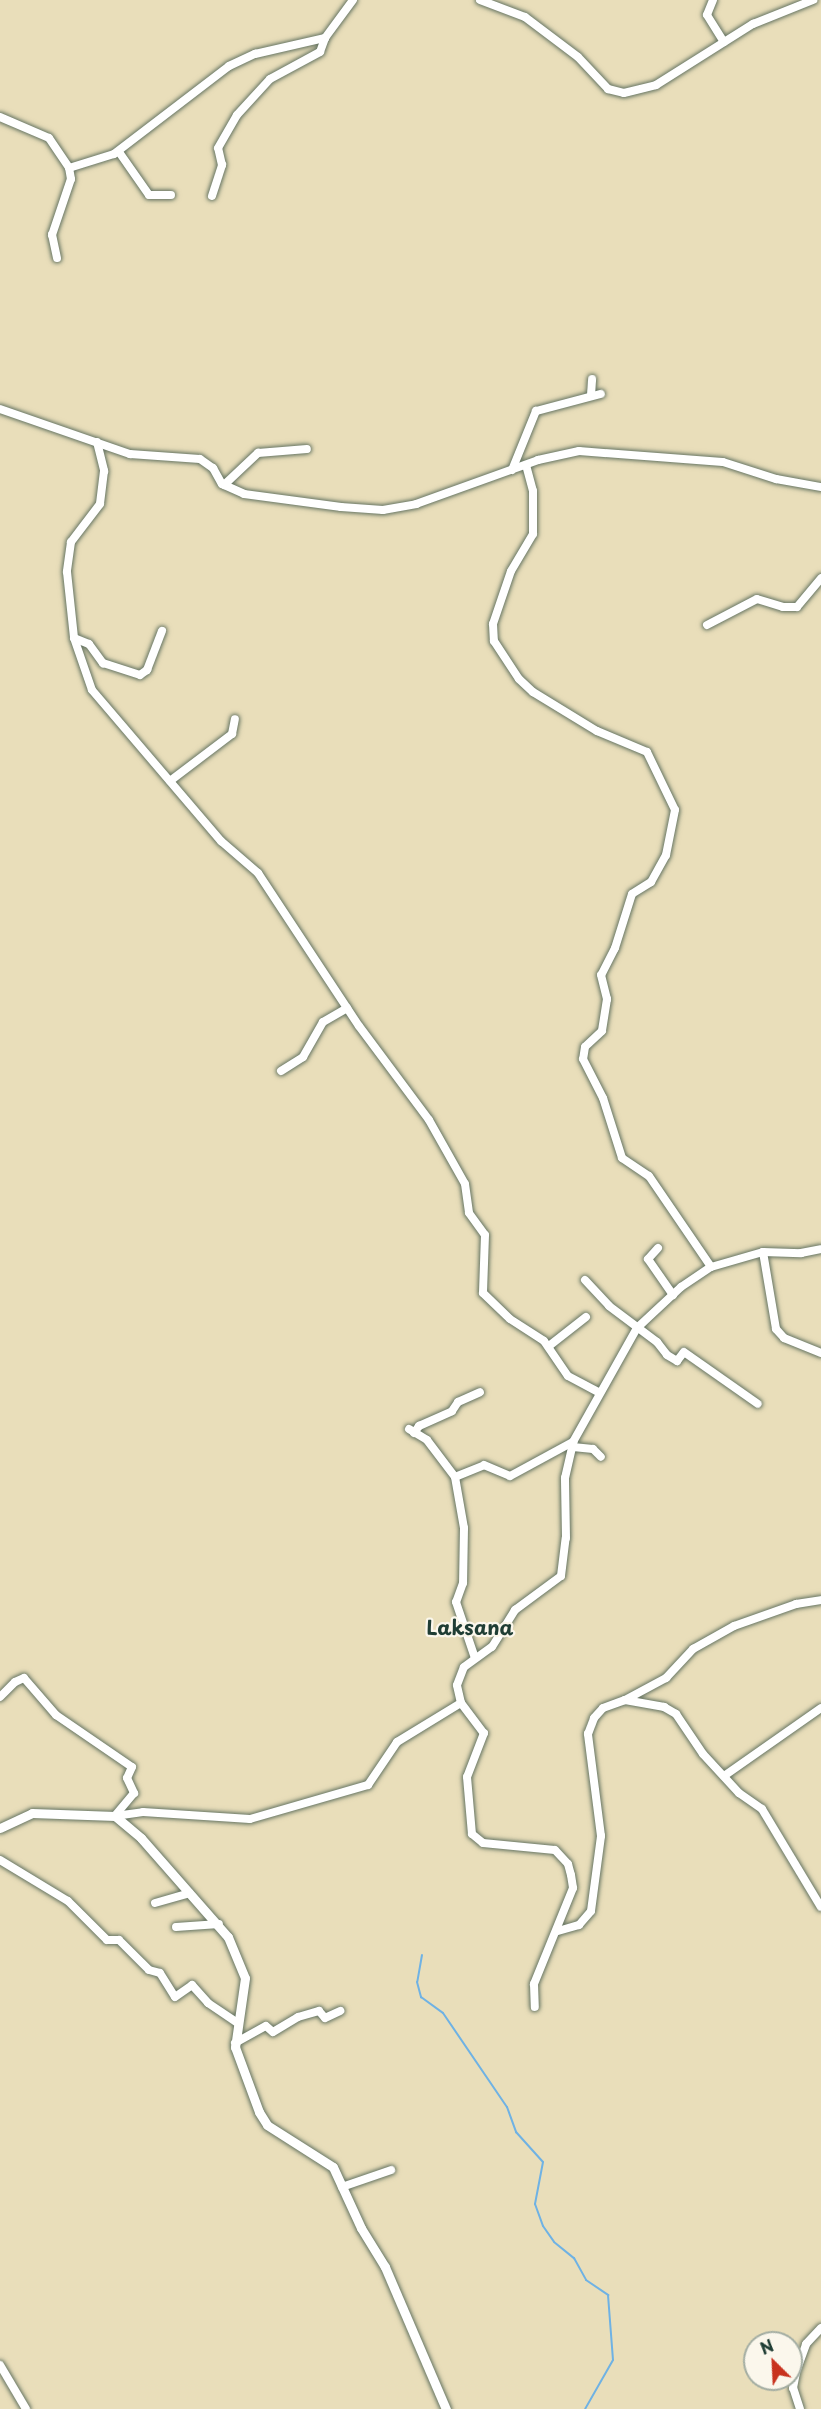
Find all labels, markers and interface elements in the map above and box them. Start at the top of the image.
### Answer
district label: Laksana [426,1615,514,1639]
north arrow [743,2331,803,2391]
text: N [756,2333,777,2360]

